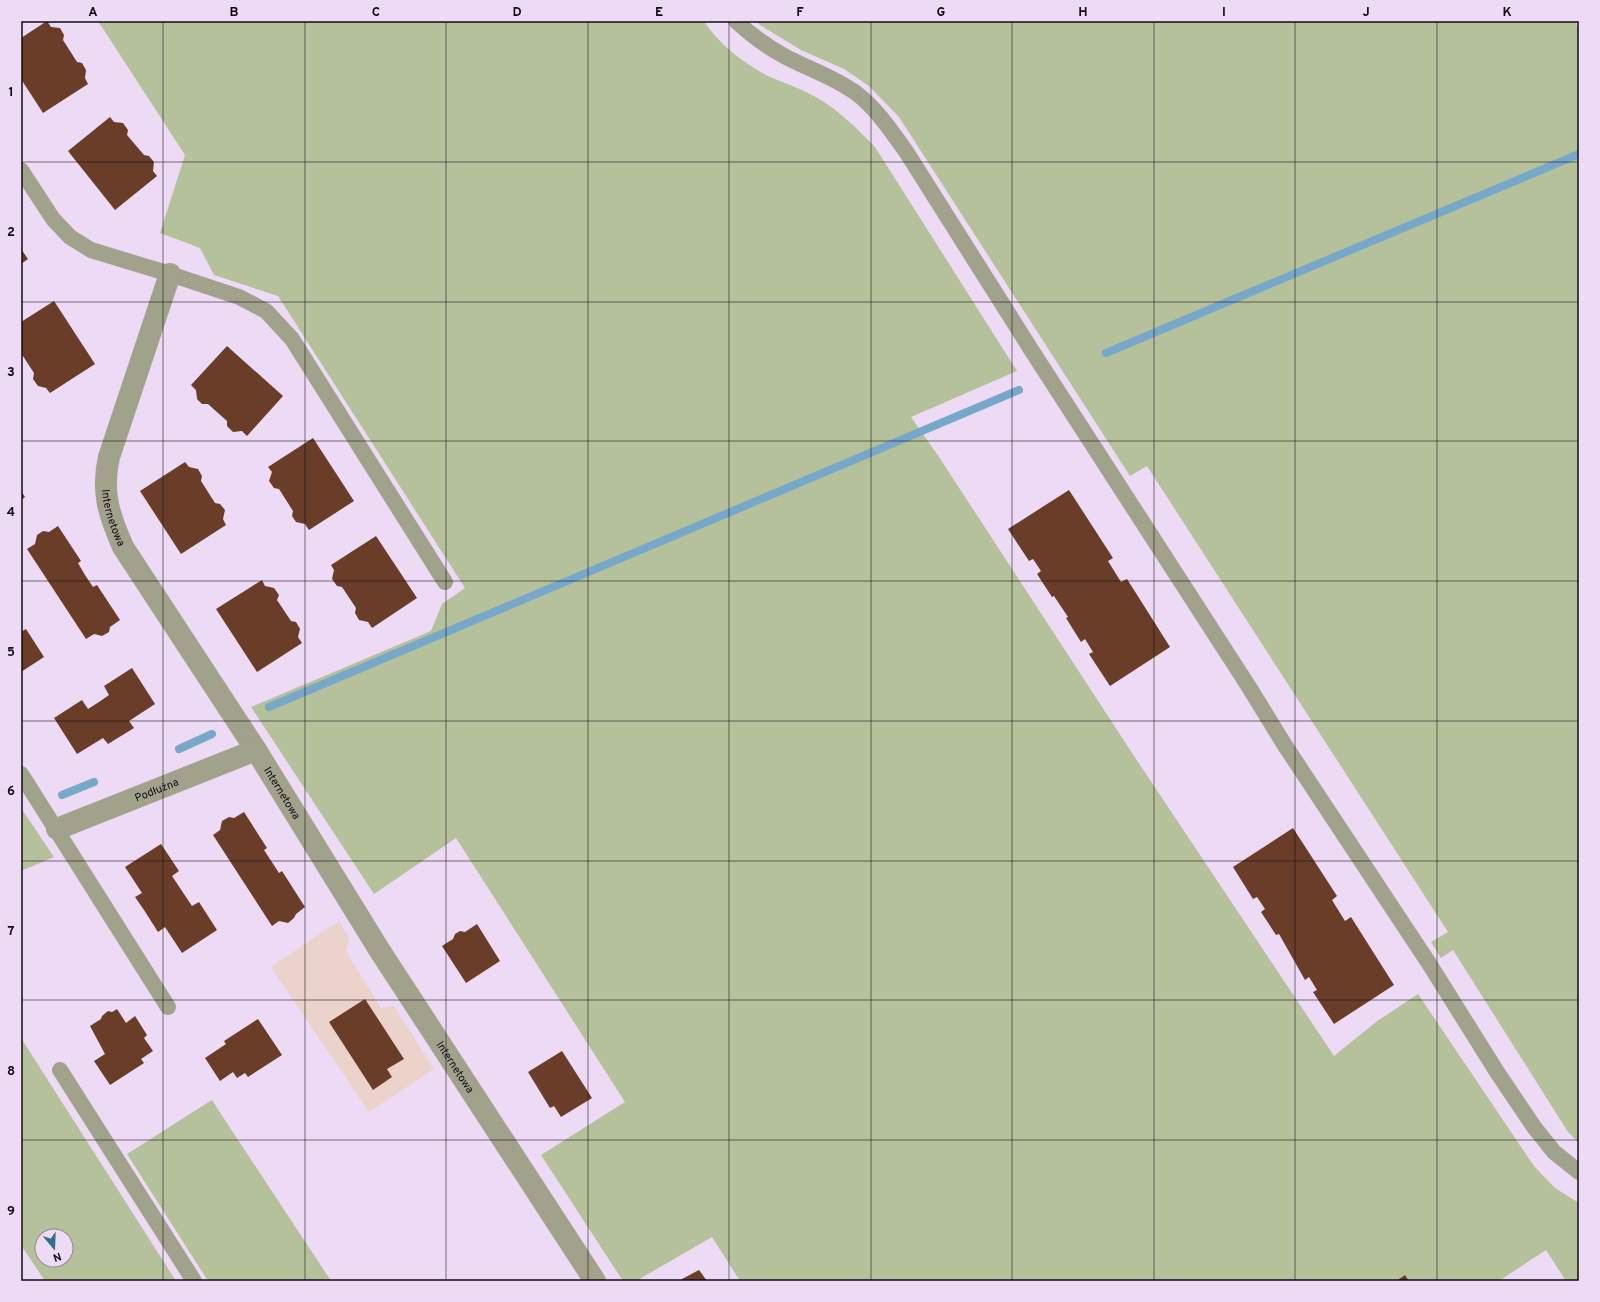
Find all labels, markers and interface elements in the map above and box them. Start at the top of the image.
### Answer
text: A [88,5,98,21]
text: B [230,5,239,21]
text: C [372,5,380,21]
text: D [512,5,522,21]
text: E [655,5,663,21]
text: F [796,5,804,21]
text: G [937,5,946,21]
text: H [1078,5,1088,21]
text: I [1222,5,1226,21]
text: J [1362,5,1370,21]
text: K [1502,5,1512,21]
text: 1 [8,85,14,101]
text: 2 [7,225,15,241]
text: 3 [7,365,15,381]
street label: Internetowa [98,489,128,549]
text: 4 [7,505,15,521]
text: 5 [7,645,15,661]
street label: Internetowa [260,765,303,823]
street label: Podłużna [133,775,181,805]
text: 6 [7,784,15,800]
text: 7 [8,924,15,940]
street label: Internetowa [433,1039,477,1096]
text: 8 [7,1064,15,1080]
text: 9 [7,1204,15,1220]
north arrow [34,1228,74,1268]
text: N [51,1249,63,1264]

